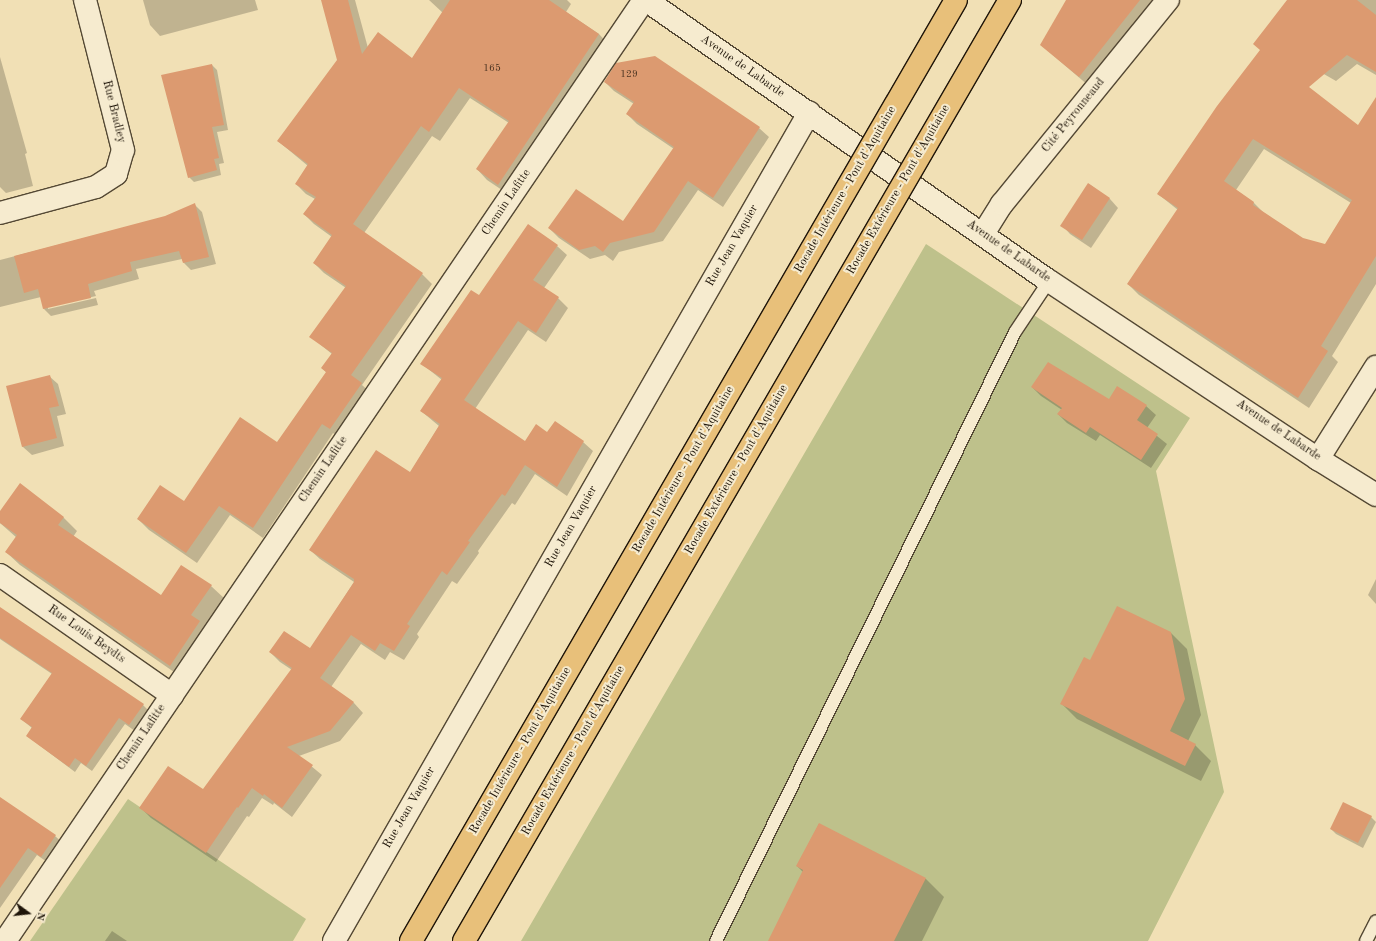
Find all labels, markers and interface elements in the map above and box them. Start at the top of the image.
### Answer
street label: Avenue de Labarde [697,33,787,101]
house number: 165 [483,63,501,75]
house number: 129 [620,69,638,81]
street label: Cité Peyronneaud [1040,76,1108,156]
street label: Rue Bradley [98,79,128,145]
street label: Rocade Extérieure - Pont d'Aquitaine [844,103,954,277]
street label: Rocade Intérieure - Pont d'Aquitaine [792,104,900,276]
street label: Chemin Lafitte [480,167,534,239]
street label: Rue Jean Vaquier [704,203,762,289]
street label: Avenue de Labarde [963,218,1053,286]
street label: Rocade Extérieure - Pont d'Aquitaine [682,383,792,557]
street label: Rocade Intérieure - Pont d'Aquitaine [630,384,738,556]
street label: Avenue de Labarde [1233,397,1323,465]
street label: Chemin Lafitte [297,434,351,506]
street label: Rue Jean Vaquier [543,484,601,570]
street label: Rue Louis Beydts [44,603,128,667]
street label: Rocade Extérieure - Pont d'Aquitaine [519,664,629,838]
street label: Rocade Intérieure - Pont d'Aquitaine [467,665,575,837]
street label: Chemin Lafitte [115,702,169,774]
street label: Rue Jean Vaquier [381,765,439,851]
north arrow [8,893,48,933]
text: N [34,911,46,922]

